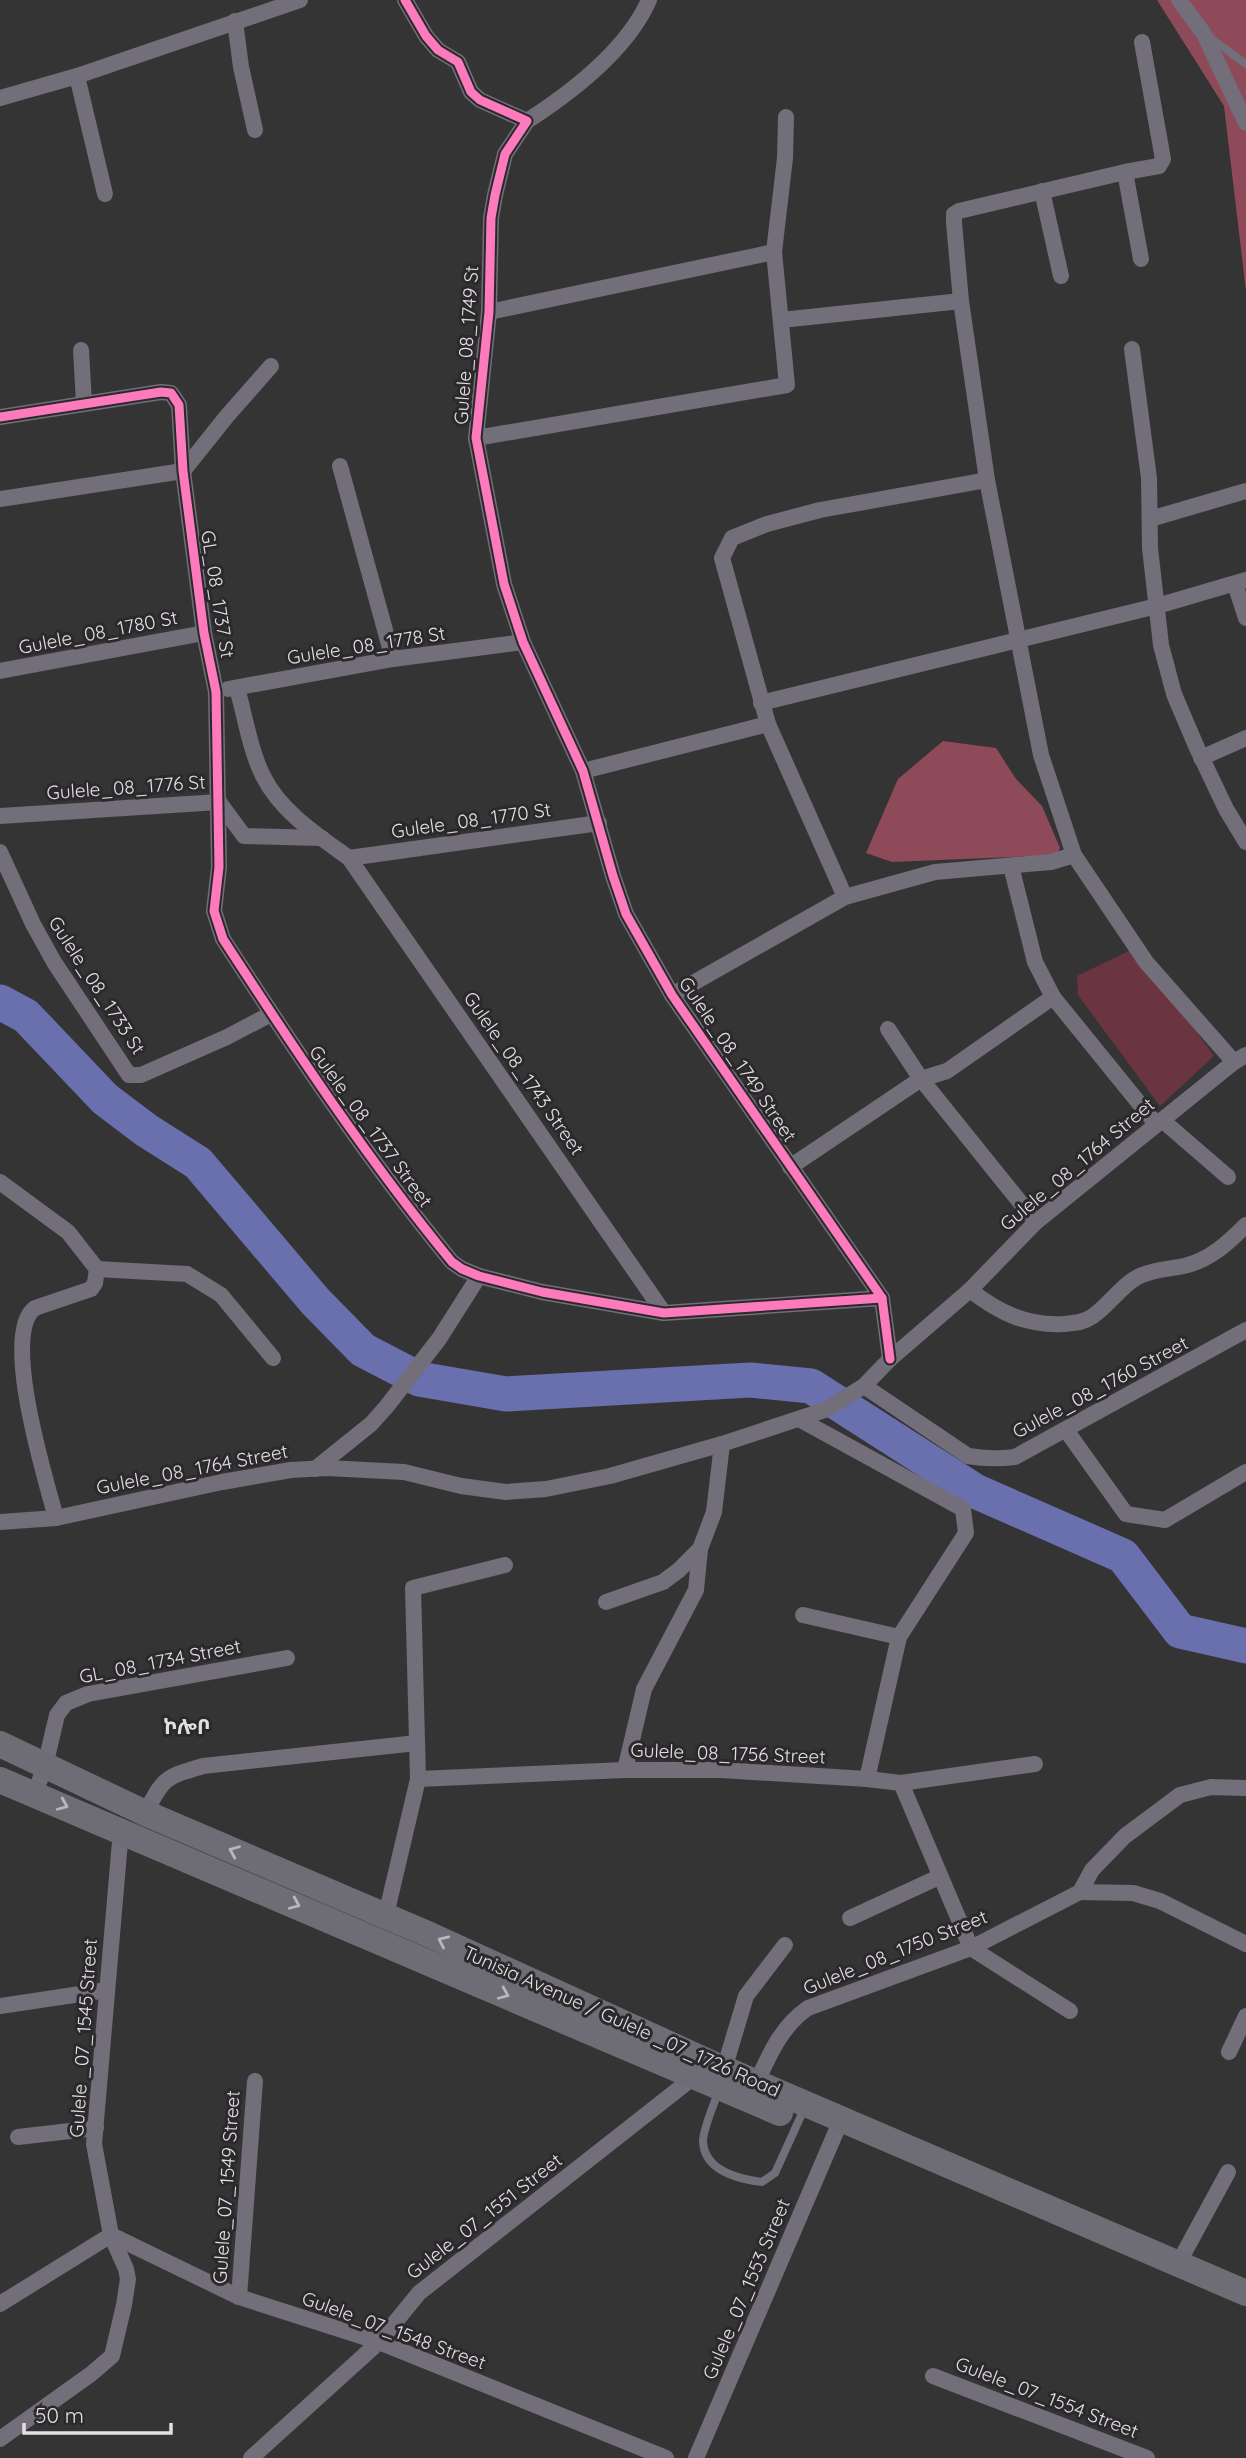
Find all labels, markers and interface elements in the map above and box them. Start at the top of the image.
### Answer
street label: Gulele_08_1749 St [448,265,484,425]
street label: GL_08_1737 St [196,528,240,660]
street label: Gulele_08_1780 St [16,605,180,659]
street label: Gulele_08_1778 St [285,621,447,669]
street label: Gulele_08_1776 St [46,769,206,805]
street label: Gulele_08_1770 St [390,797,552,843]
street label: Gulele_08_1733 St [43,911,151,1059]
street label: Gulele_08_1749 Street [674,972,802,1146]
street label: Gulele_08_1743 Street [459,987,589,1159]
street label: Gulele_08_1737 Street [304,1040,438,1212]
street label: Gulele_08_1764 Street [995,1092,1159,1236]
street label: Gulele_08_1760 Street [1008,1330,1192,1444]
street label: Gulele_08_1764 Street [94,1439,290,1499]
street label: GL_08_1734 Street [77,1634,243,1688]
district label: ኮሎቦ [164,1713,210,1739]
street label: Gulele_08_1756 Street [630,1738,826,1768]
one-way arrow [56,1797,69,1811]
one-way arrow [229,1845,242,1859]
one-way arrow [288,1896,300,1910]
street label: Gulele_08_1750 Street [799,1904,991,2000]
one-way arrow [438,1935,450,1949]
street label: Gulele _07_1545 Street [64,1938,102,2138]
street label: Tunisia Avenue / Gulele _07_1726 Road [460,1940,784,2102]
one-way arrow [497,1986,509,2000]
street label: Gulele_07_1549 Street [207,2089,245,2285]
street label: Gulele_07_1551 Street [401,2148,567,2284]
street label: Gulele_07_1553 Street [697,2195,795,2383]
street label: Gulele_07_1548 Street [299,2286,489,2374]
street label: Gulele_07_1554 Street [952,2351,1142,2443]
scale bar [24,2392,172,2436]
text: 50 m [35,2402,84,2428]

